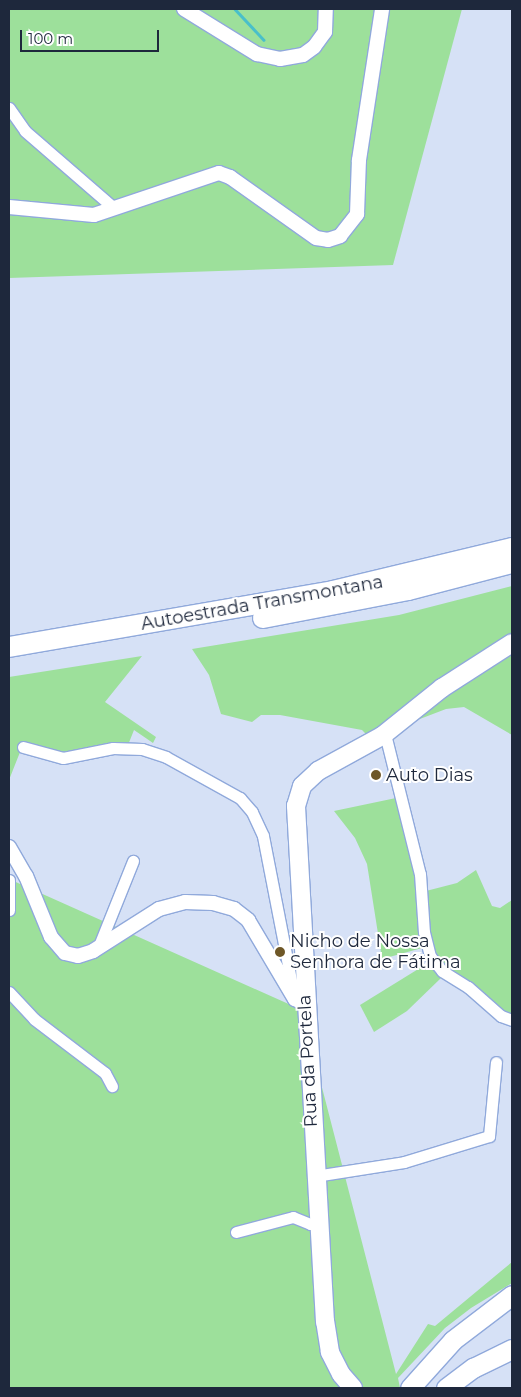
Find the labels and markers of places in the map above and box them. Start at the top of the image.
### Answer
place label: Auto Dias [386,764,473,786]
marker: Auto Dias [370,769,382,781]
place label: Nicho de Nossa Senhora de Fátima [290,931,461,974]
marker: Nicho de Nossa Senhora de Fátima [274,946,286,958]

